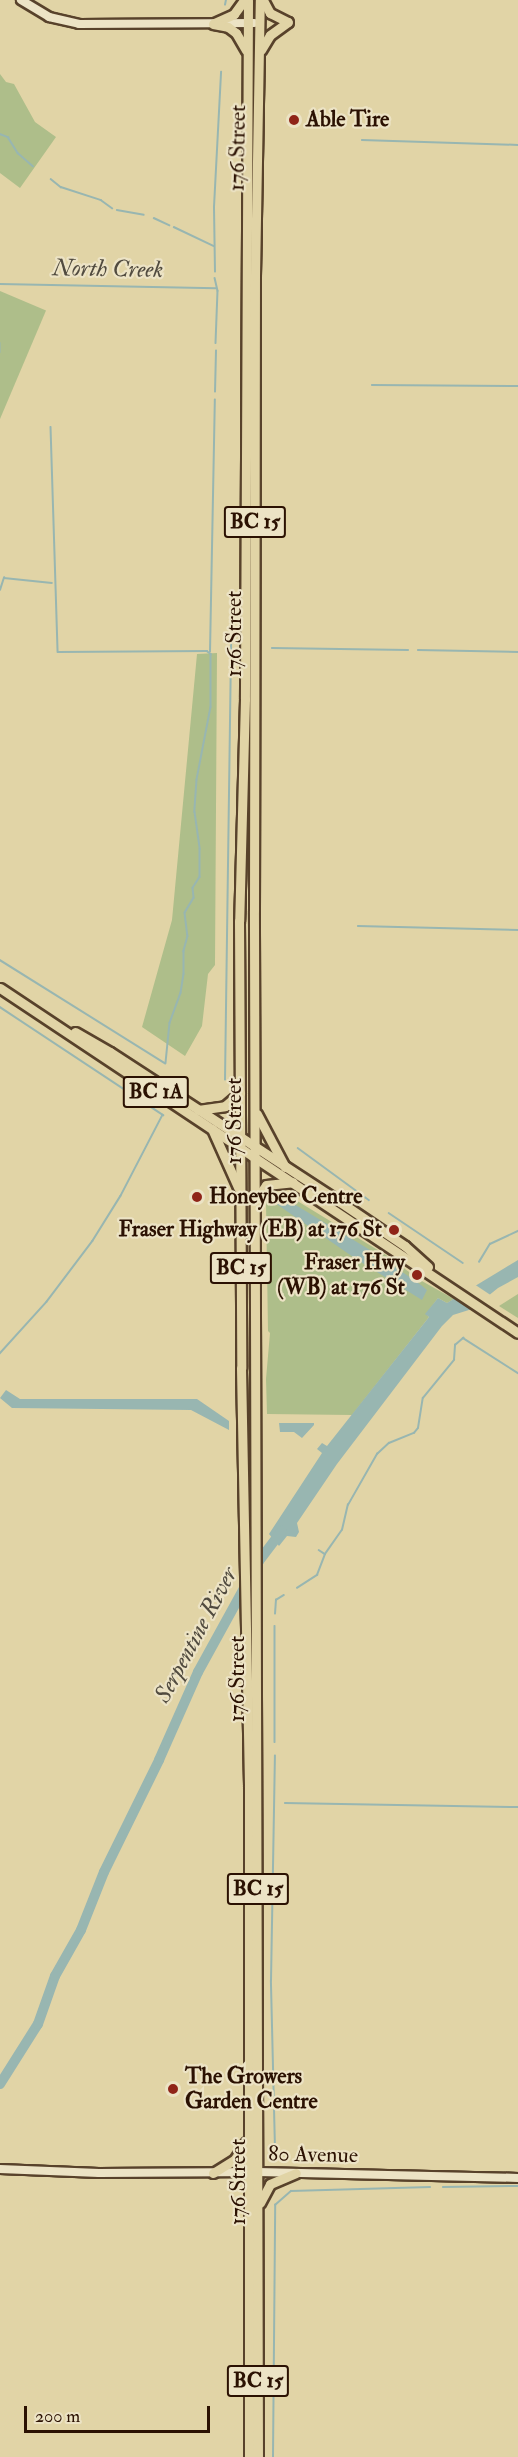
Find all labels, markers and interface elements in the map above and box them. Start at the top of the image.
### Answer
street label: 176 Street [224,104,252,192]
place label: Able Tire [306,107,389,133]
marker: Able Tire [287,113,301,127]
water label: North Creek [52,254,164,284]
road number: BC 15 [224,504,286,540]
street label: 176 Street [222,591,248,677]
road number: BC 1A [122,1074,190,1110]
street label: 176 Street [222,1078,248,1164]
place label: Honeybee Centre [209,1184,362,1210]
marker: Honeybee Centre [190,1190,204,1204]
place label: Fraser Highway (EB) at 176 St [119,1217,382,1243]
marker: Fraser Highway (EB) at 176 St [387,1223,401,1237]
place label: Fraser Hwy (WB) at 176 St [277,1249,405,1300]
road number: BC 15 [210,1250,272,1286]
marker: Fraser Hwy (WB) at 176 St [410,1268,424,1282]
water label: Serpentine River [148,1562,244,1708]
street label: 176 Street [225,1636,251,1722]
road number: BC 15 [226,1871,290,1907]
place label: The Growers Garden Centre [185,2063,318,2114]
marker: The Growers Garden Centre [166,2082,180,2096]
street label: 176 Street [226,2139,252,2225]
street label: 80 Avenue [268,2141,358,2169]
road number: BC 15 [226,2363,290,2399]
scale bar [27,2394,213,2432]
text: 200 m [35,2405,80,2428]

